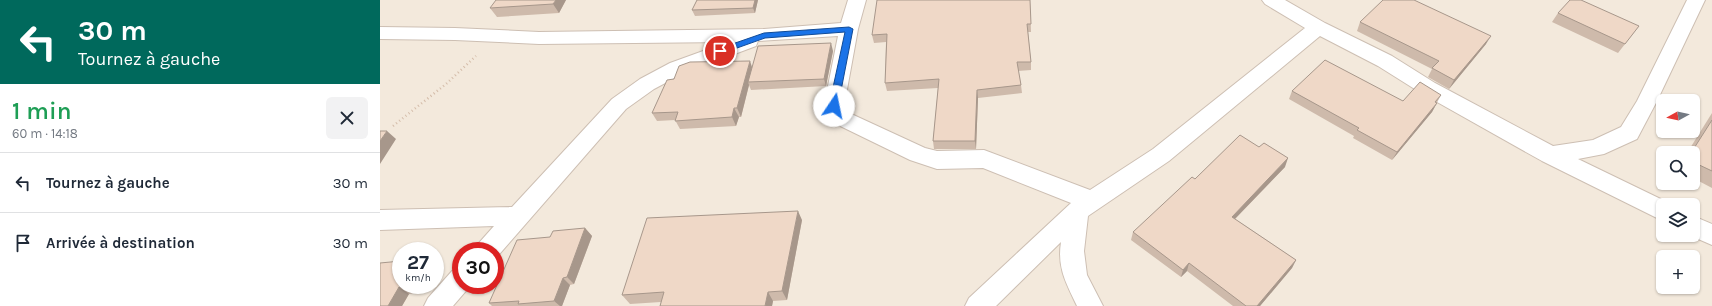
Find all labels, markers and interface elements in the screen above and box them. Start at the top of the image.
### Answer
text: 30 m [78,14,147,47]
icon: left [12,16,64,68]
pin [703,34,737,68]
icon: arrive [709,40,731,62]
text: Tournez à gauche [78,48,220,70]
position arrow [813,85,855,127]
north arrow [1656,94,1700,138]
map controls [1656,94,1700,294]
text: 1 min [12,97,72,125]
button: close [326,97,368,139]
text: 60 m · 14:18 [12,126,78,141]
button: search [1656,146,1700,190]
icon: left [12,172,34,194]
text: Tournez à gauche [46,174,170,192]
text: 30 m [333,174,368,192]
button: layers [1656,198,1700,242]
icon: arrive [12,232,34,254]
text: Arrivée à destination [46,234,195,252]
text: 30 m [333,234,368,252]
speed limit sign: 30 [452,242,504,294]
button: + [1656,250,1700,294]
text: 27 [407,251,429,274]
text: km/h [405,272,431,284]

